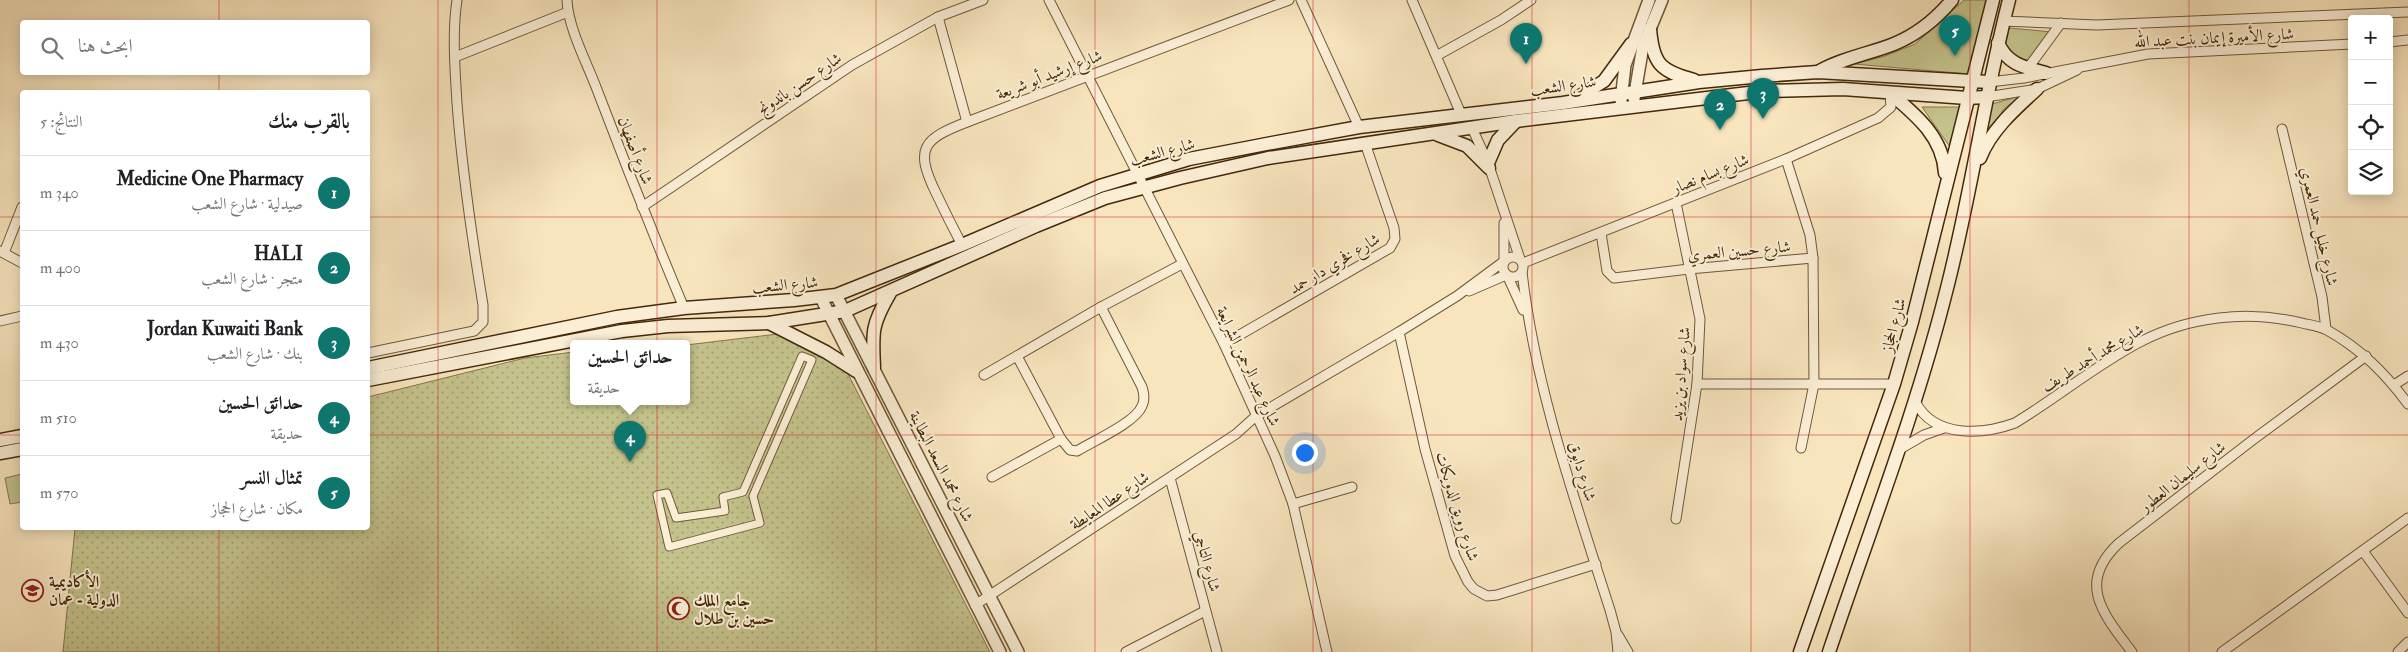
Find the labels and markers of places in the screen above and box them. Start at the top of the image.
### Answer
pin: 5 [1939,15,1971,56]
pin: 1 [1510,23,1542,64]
pin: 3 [1747,78,1779,119]
pin: 2 [1704,89,1736,130]
pin: 4 [614,421,646,462]
place label: الأكاديمية الدولية - عمان [49,570,119,610]
school or university icon: الأكاديمية الدولية - عمان [21,578,45,602]
place label: جامع الملك حسين بن طلال [694,591,774,629]
mosque icon: جامع الملك حسين بن طلال [666,597,690,621]

